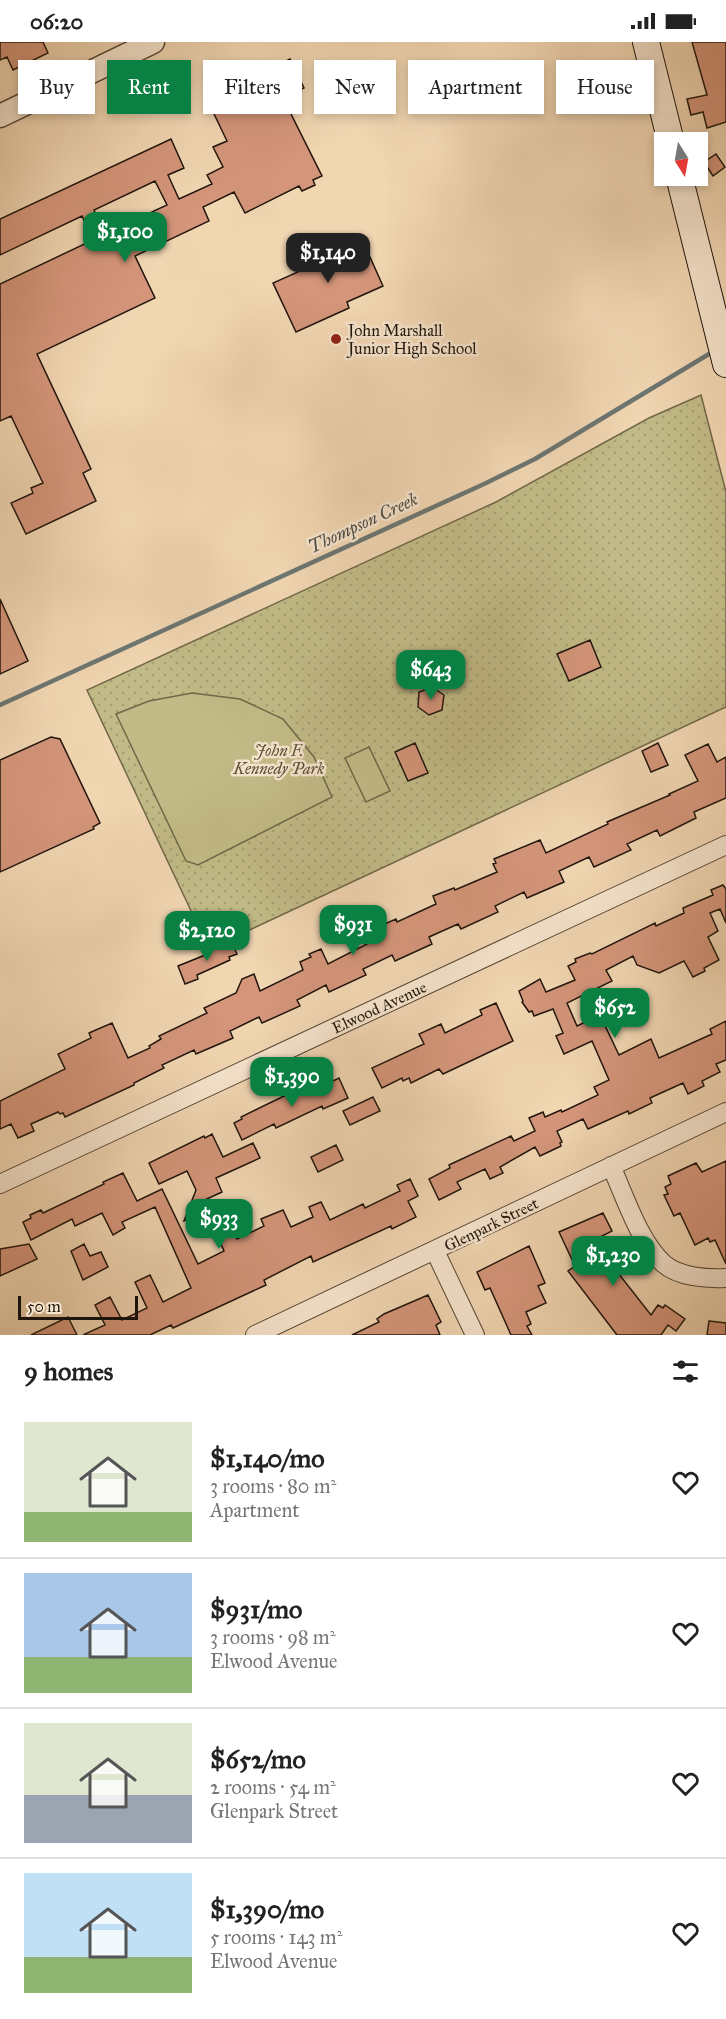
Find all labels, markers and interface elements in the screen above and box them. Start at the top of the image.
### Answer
text: 06:20 [30,8,83,35]
chip: Buy [18,60,95,114]
chip: Rent [107,60,191,114]
chip: Filters [203,60,302,114]
chip: New [314,60,396,114]
chip: Apartment [408,60,544,114]
chip: House [556,60,654,114]
north arrow [654,132,708,186]
map controls [654,132,708,186]
pin: $1,100 [76,212,174,263]
text: $1,100 [97,219,153,243]
pin: $1,140 [279,233,377,284]
text: $1,140 [300,240,356,264]
place label: John Marshall Junior High School [346,321,477,359]
marker: John Marshall Junior High School [329,332,343,346]
water label: Thompson Creek [305,488,422,559]
pin: $643 [395,650,467,701]
text: $643 [410,657,452,681]
park label: John F. Kennedy Park [233,741,324,778]
pin: $931 [317,905,389,956]
pin: $2,120 [158,911,256,962]
text: $931 [334,912,372,936]
text: $2,120 [179,918,235,942]
street label: Elwood Avenue [329,977,430,1038]
pin: $652 [579,988,651,1039]
text: $652 [594,995,636,1019]
pin: $1,390 [243,1057,341,1108]
text: $1,390 [264,1064,320,1088]
street label: Glenpark Street [441,1193,542,1255]
pin: $933 [183,1199,255,1250]
text: $933 [200,1206,238,1230]
pin: $1,230 [564,1236,662,1287]
text: $1,230 [586,1243,640,1267]
scale bar [18,1293,138,1320]
text: 50 m [27,1297,61,1316]
text: 9 homes [24,1355,113,1387]
icon: filters [669,1355,702,1388]
text: $1,140/mo [210,1442,325,1474]
icon: home [72,1446,144,1518]
icon: heart [669,1466,702,1499]
text: 3 rooms · 80 m² [210,1474,336,1498]
text: Apartment [210,1498,299,1522]
text: $931/mo [210,1593,302,1625]
icon: home [72,1597,144,1669]
icon: heart [669,1617,702,1650]
text: 3 rooms · 98 m² [210,1625,335,1649]
text: Elwood Avenue [210,1649,337,1673]
text: $652/mo [210,1743,306,1775]
icon: home [72,1747,144,1819]
icon: heart [669,1767,702,1800]
text: 2 rooms · 54 m² [210,1775,336,1799]
text: Glenpark Street [210,1799,338,1823]
text: $1,390/mo [210,1893,324,1925]
icon: home [72,1897,144,1969]
icon: heart [669,1917,702,1950]
text: 5 rooms · 143 m² [210,1925,342,1949]
text: Elwood Avenue [210,1949,337,1973]

